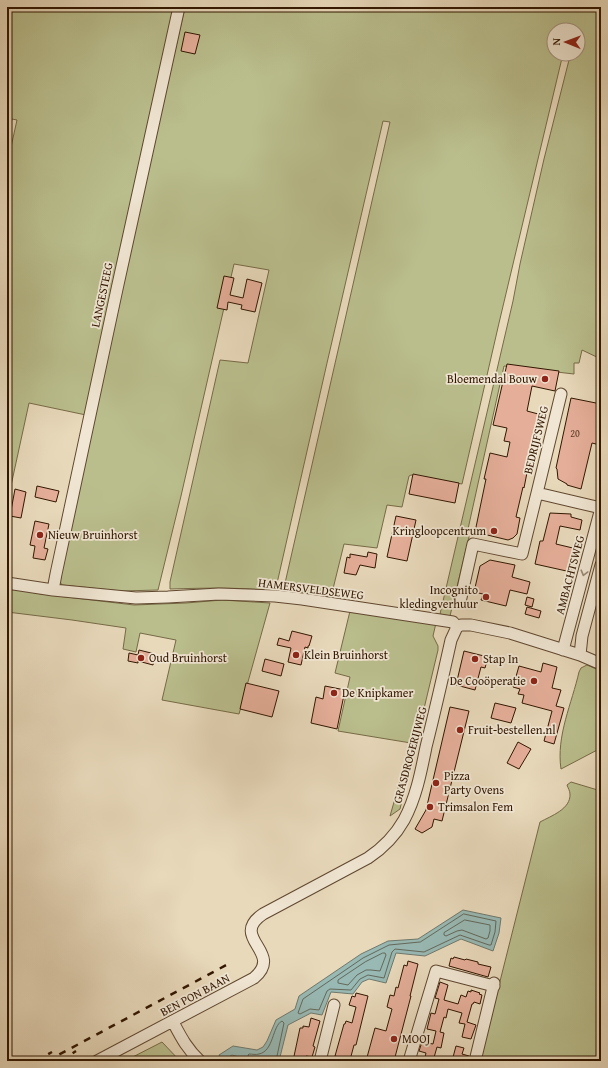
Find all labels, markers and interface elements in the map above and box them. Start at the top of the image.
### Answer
north arrow [546,22,586,62]
text: N [548,37,564,46]
street label: LANGESTEEG [86,261,117,329]
place label: Bloemendal Bouw [447,370,537,387]
marker: Bloemendal Bouw [540,374,550,384]
street label: BEDRIJFSWEG [519,404,552,476]
house number: 20 [570,426,580,441]
place label: Kringloopcentrum [393,522,486,539]
place label: Nieuw Bruinhorst [48,526,138,543]
marker: Kringloopcentrum [489,526,499,536]
marker: Nieuw Bruinhorst [35,530,45,540]
street label: AMBACHTSWEG [551,533,588,616]
one-way arrow [580,569,589,576]
street label: HAMERSVELDSEWEG [257,574,365,603]
place label: Incognito kledingverhuur [399,581,478,612]
marker: Incognito kledingverhuur [481,592,491,602]
place label: Klein Bruinhorst [304,646,389,663]
place label: Oud Bruinhorst [149,649,228,666]
marker: Klein Bruinhorst [291,650,301,660]
place label: Stap In [483,650,519,667]
marker: Oud Bruinhorst [136,653,146,663]
marker: Stap In [470,654,480,664]
place label: De Cooöperatie [450,672,526,689]
marker: De Cooöperatie [529,676,539,686]
place label: De Knipkamer [342,684,413,701]
marker: De Knipkamer [329,688,339,698]
street label: GRASDROGERIJWEG [388,705,431,805]
place label: Fruit-bestellen.nl [468,721,556,738]
marker: Fruit-bestellen.nl [455,725,465,735]
place label: Pizza Party Ovens [444,767,504,798]
marker: Pizza Party Ovens [431,778,441,788]
place label: Trimsalon Fem [438,798,513,815]
marker: Trimsalon Fem [425,802,435,812]
street label: BEN PON BAAN [157,969,233,1020]
place label: MOOJ [402,1030,430,1047]
marker: MOOJ [389,1034,399,1044]

